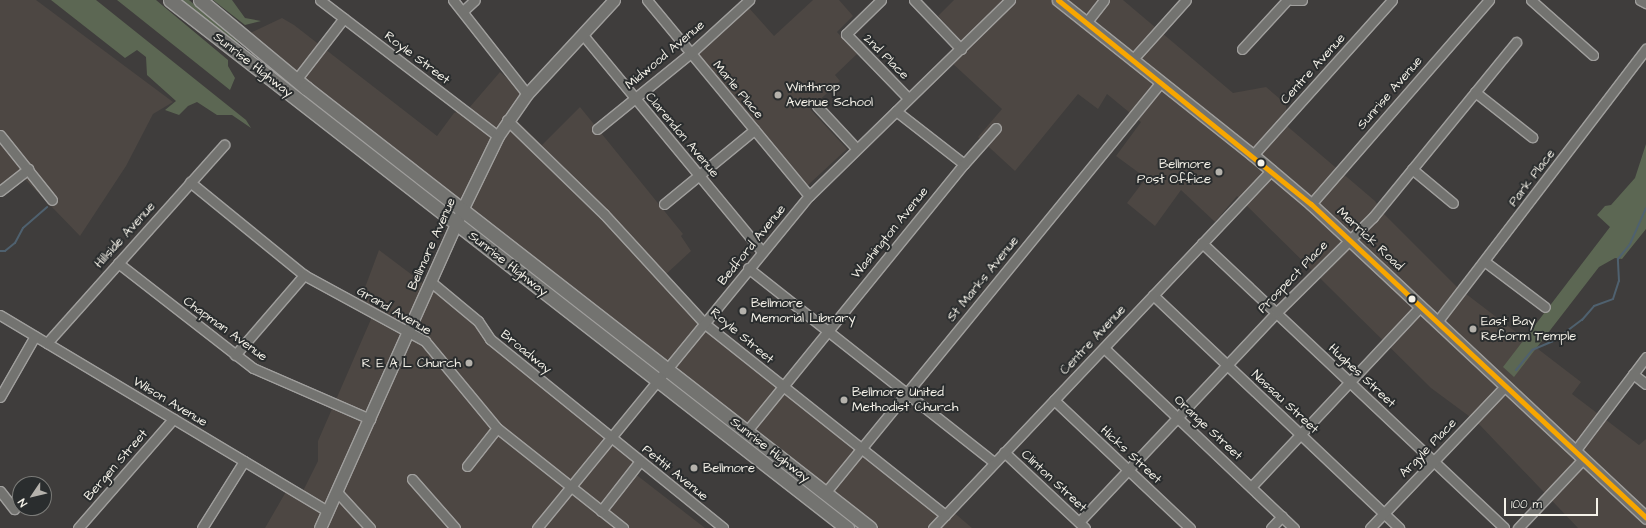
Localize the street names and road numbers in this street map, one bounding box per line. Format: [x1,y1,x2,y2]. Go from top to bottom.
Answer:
street label: Midwood Avenue [622,17,708,93]
street label: Royle Street [381,28,453,88]
street label: Sunrise Highway [210,29,296,101]
street label: Centre Avenue [1277,30,1349,108]
street label: 2nd Place [860,31,912,83]
street label: Sunrise Avenue [1354,53,1426,133]
street label: Marle Place [709,58,767,122]
street label: Clarendon Avenue [642,89,722,181]
street label: Park Place [1505,146,1559,210]
street label: Washington Avenue [848,184,932,282]
street label: Bellmore Avenue [405,195,459,293]
street label: Hillside Avenue [91,199,159,271]
street label: Bedford Avenue [715,202,789,288]
street label: Merrick Road [1333,204,1407,274]
street label: Sunrise Highway [465,228,551,300]
street label: St Marks Avenue [944,233,1022,325]
street label: Prospect Place [1255,238,1331,316]
street label: Grand Avenue [354,283,434,339]
street label: Chapman Avenue [180,293,270,365]
street label: Centre Avenue [1057,302,1129,378]
street label: Royle Street [707,305,777,367]
street label: Broadway [497,327,555,377]
street label: Hughes Street [1325,341,1399,411]
street label: Nassau Street [1248,367,1322,437]
street label: Wilson Avenue [130,374,210,430]
street label: Orange Street [1170,392,1246,464]
street label: Sunrise Highway [727,414,813,486]
street label: Argyle Place [1396,415,1460,481]
street label: Hicks Street [1097,423,1165,487]
street label: Bergen Street [81,426,151,504]
street label: Pettit Avenue [639,442,711,504]
street label: Clinton Street [1018,447,1090,515]

